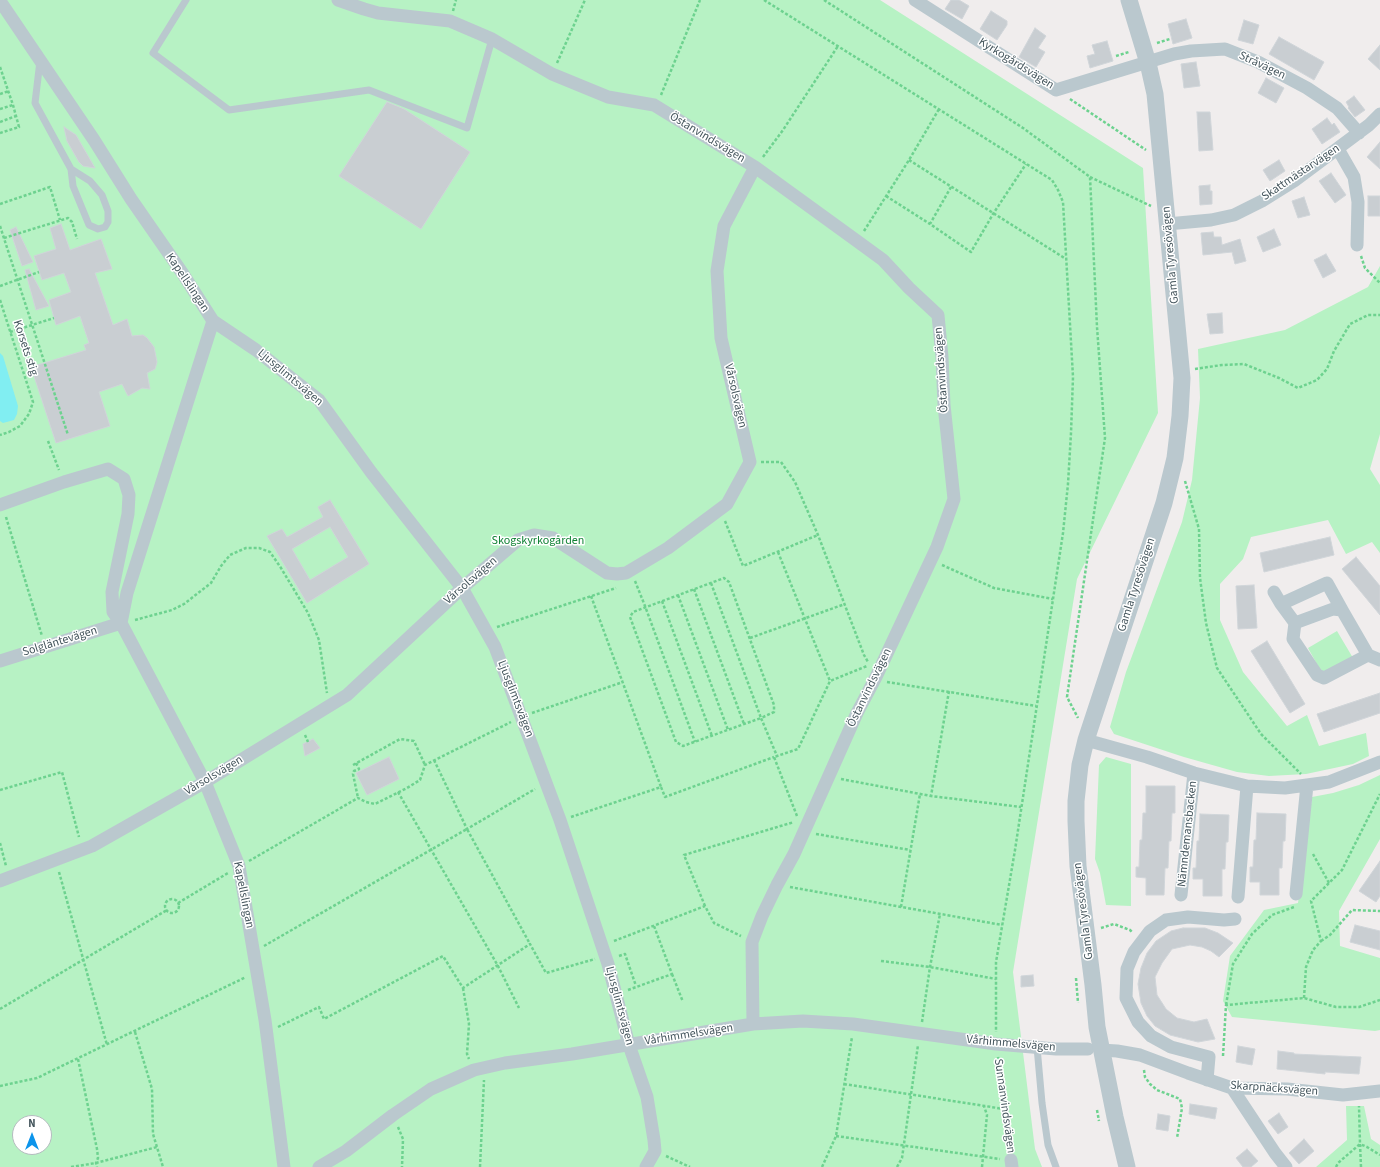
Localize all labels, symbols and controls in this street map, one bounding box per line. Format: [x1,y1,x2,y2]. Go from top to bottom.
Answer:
street label: Kyrkogårdsvägen [976,35,1056,93]
street label: Stråvägen [1236,49,1288,83]
street label: Östanvindsvägen [667,110,747,166]
street label: Skattmästarvägen [1259,142,1343,204]
street label: Gamla Tyresövägen [1160,206,1182,304]
street label: Kapellslingan [162,251,212,315]
street label: Korsets stig [9,318,41,378]
street label: Östanvindsvägen [932,327,952,413]
street label: Ljusglimtsvägen [254,346,326,410]
street label: Vårsolsvägen [721,362,749,430]
park label: Skogskyrkogården [492,534,584,548]
street label: Gamla Tyresövägen [1115,536,1159,634]
street label: Vårsolsvägen [442,554,500,608]
street label: Solgläntevägen [21,624,99,660]
street label: Östanvindsvägen [845,646,895,730]
street label: Ljusglimtsvägen [494,659,536,739]
street label: Vårsolsvägen [182,753,246,799]
street label: Nämndemansbacken [1175,780,1201,888]
street label: Kapellslingan [229,860,257,930]
street label: Gamla Tyresövägen [1071,862,1097,960]
street label: Ljusglimtsvägen [602,965,636,1047]
street label: Vårhimmelsvägen [644,1021,734,1049]
street label: Vårhimmelsvägen [966,1033,1056,1055]
street label: Sunnanvindsvägen [990,1058,1018,1154]
street label: Skarpnäcksvägen [1230,1079,1318,1099]
north arrow [12,1115,52,1155]
text: N [28,1116,36,1131]

